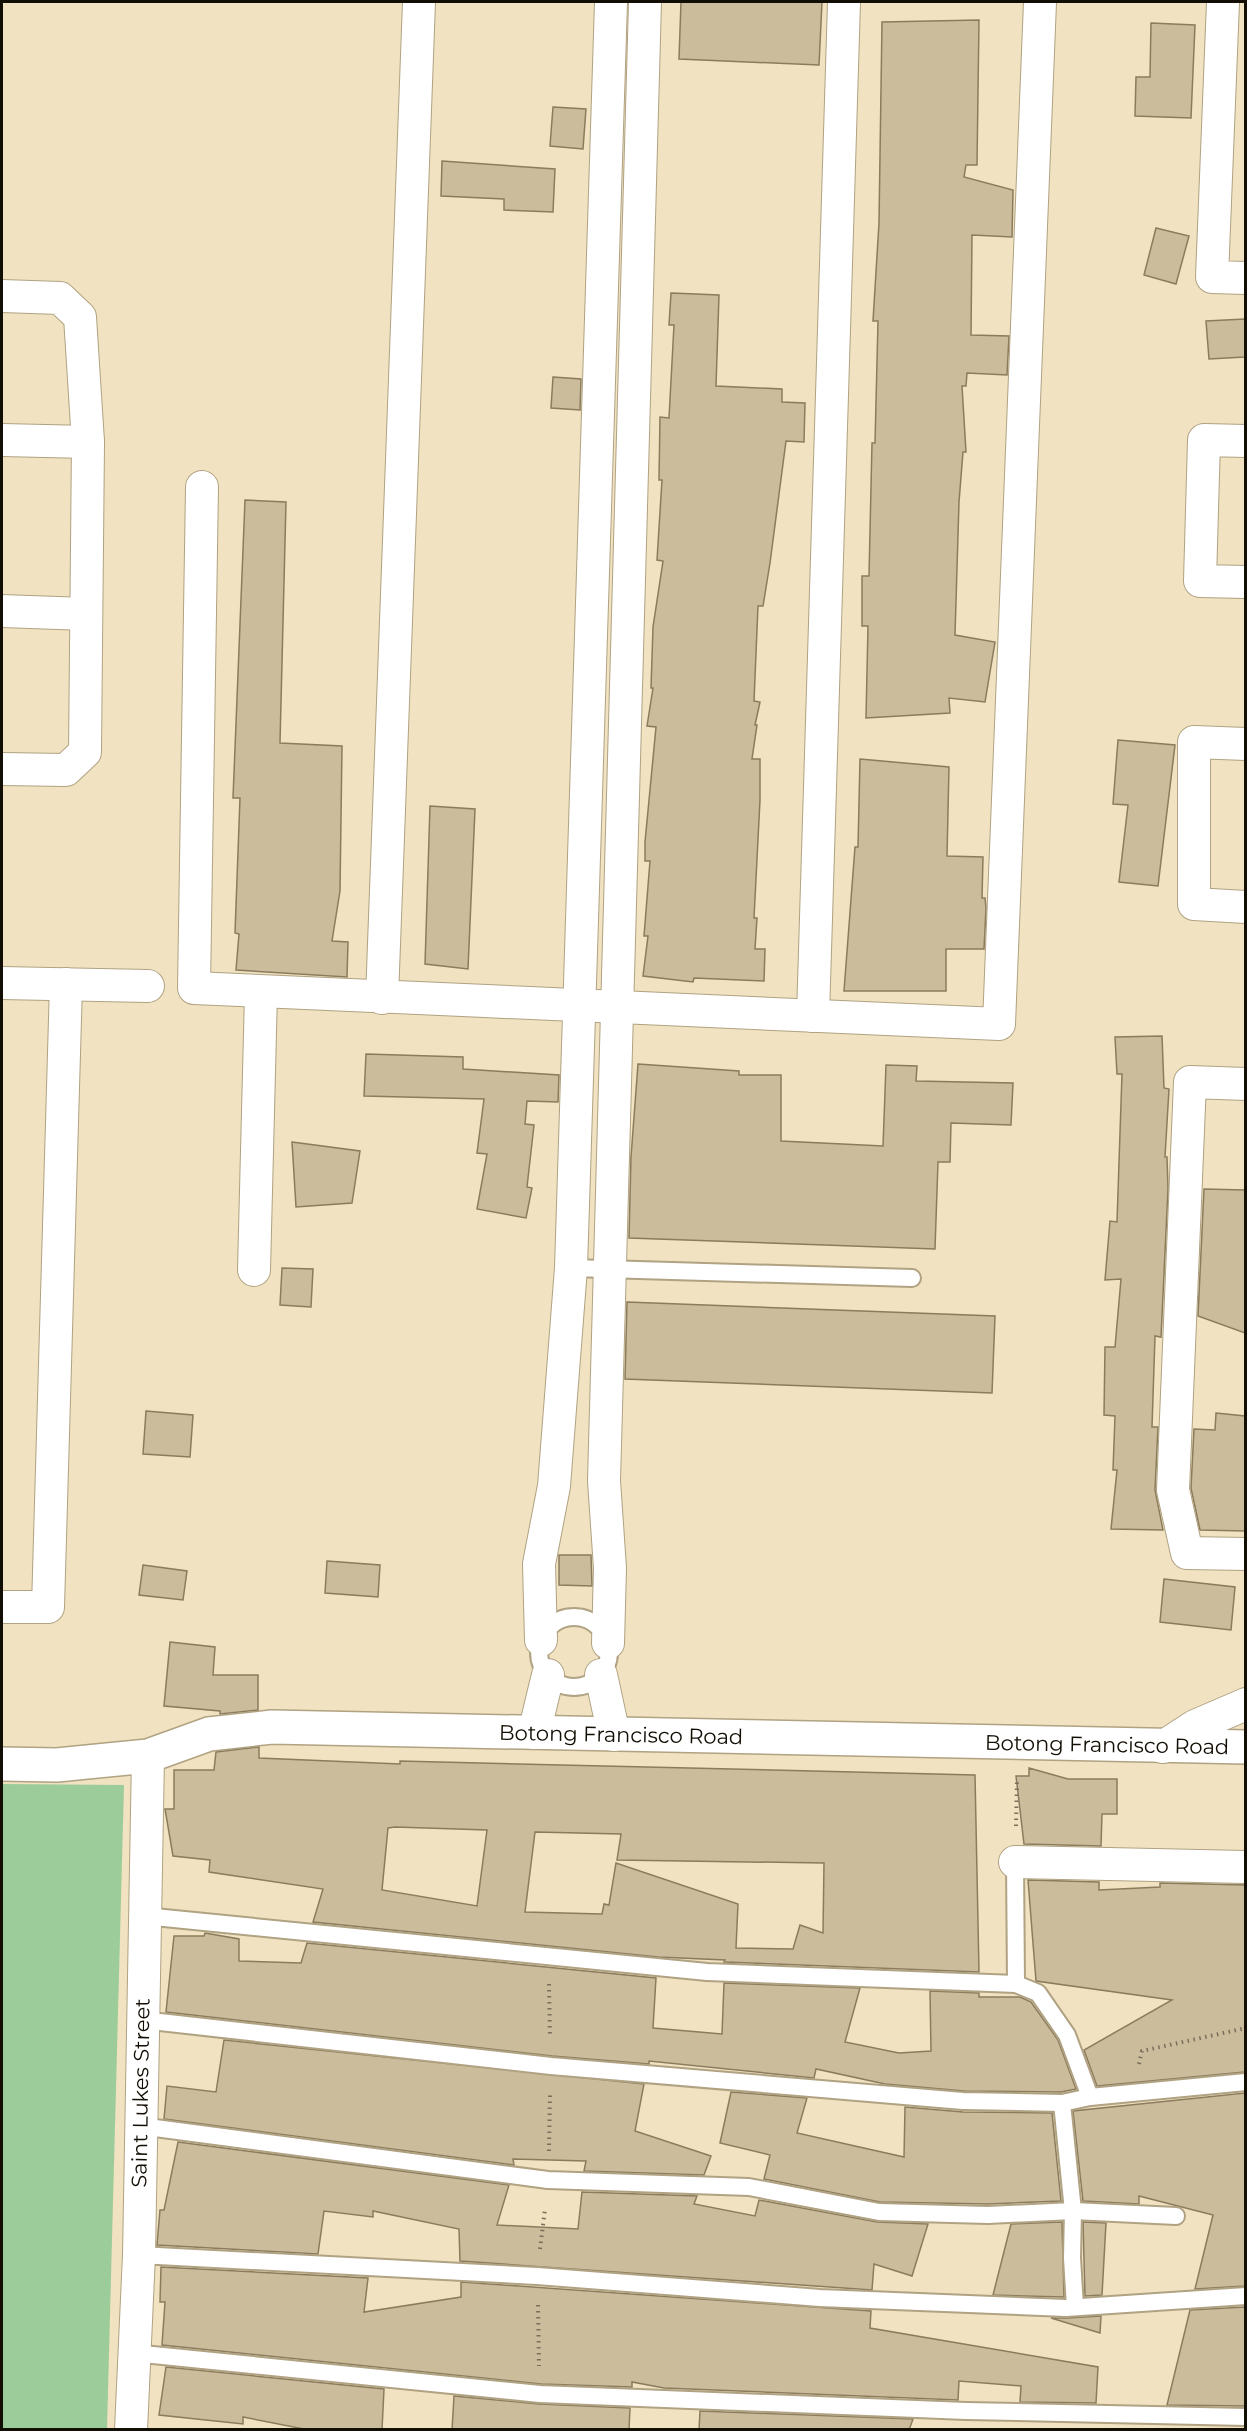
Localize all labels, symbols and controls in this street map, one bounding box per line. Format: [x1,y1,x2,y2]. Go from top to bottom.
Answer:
street label: Botong Francisco Road [499,1720,743,1749]
street label: Botong Francisco Road [985,1730,1229,1759]
street label: Saint Lukes Street [126,1998,155,2188]

